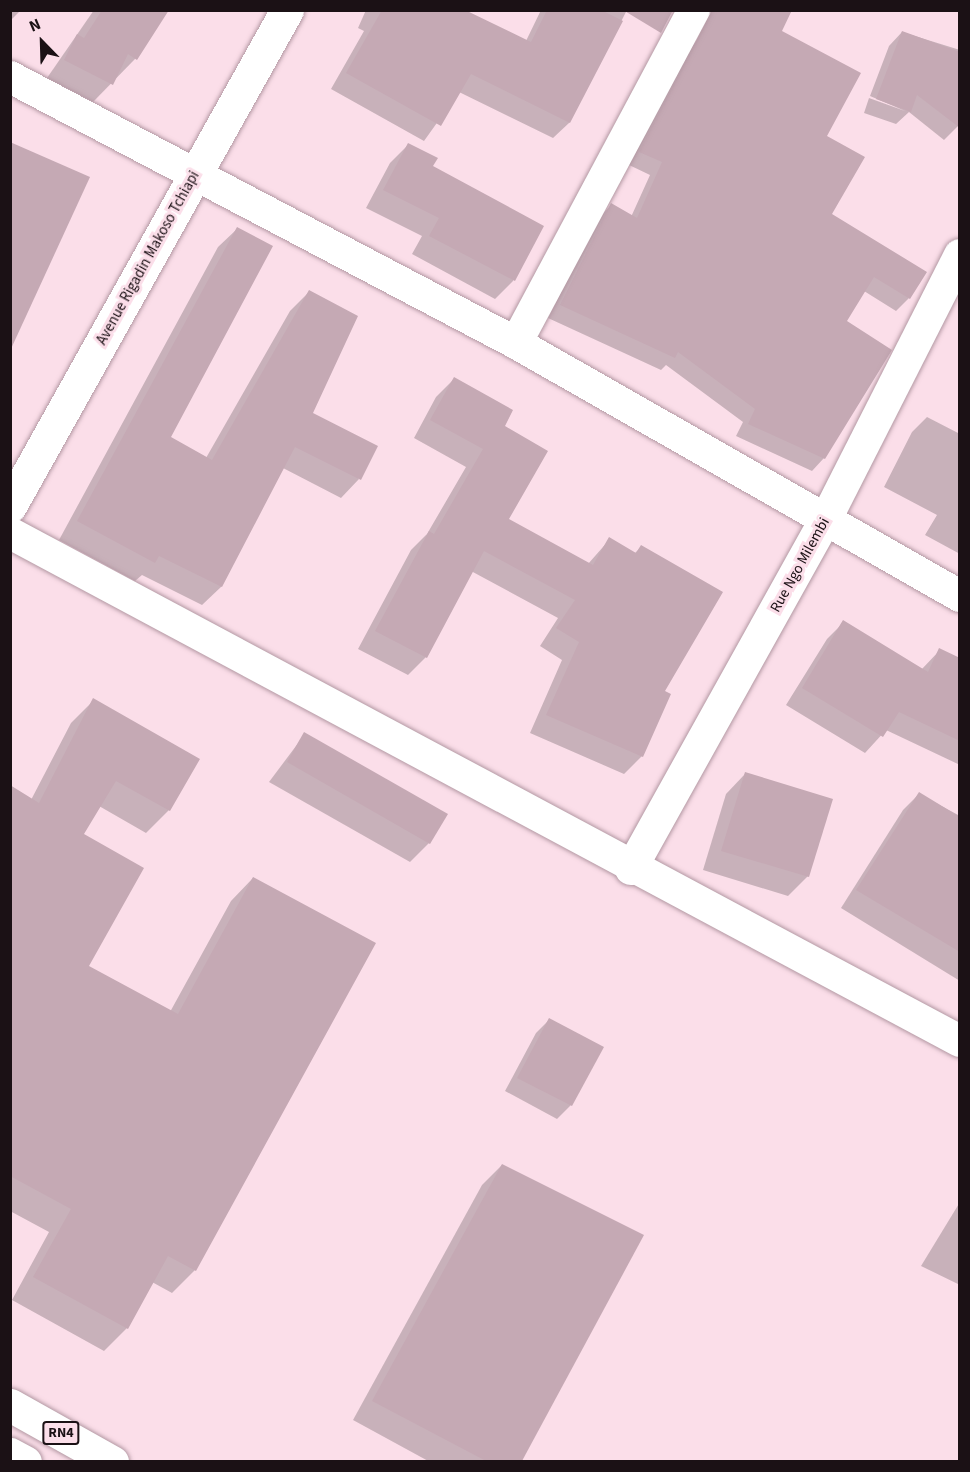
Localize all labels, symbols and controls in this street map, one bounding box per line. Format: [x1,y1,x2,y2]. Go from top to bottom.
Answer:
north arrow [12,12,72,72]
text: N [26,13,44,38]
street label: Avenue Rigadin Makoso Tchiapi [93,168,203,348]
street label: Rue Ngo Milembi [767,514,833,616]
road number: RN4 [42,1422,80,1444]

